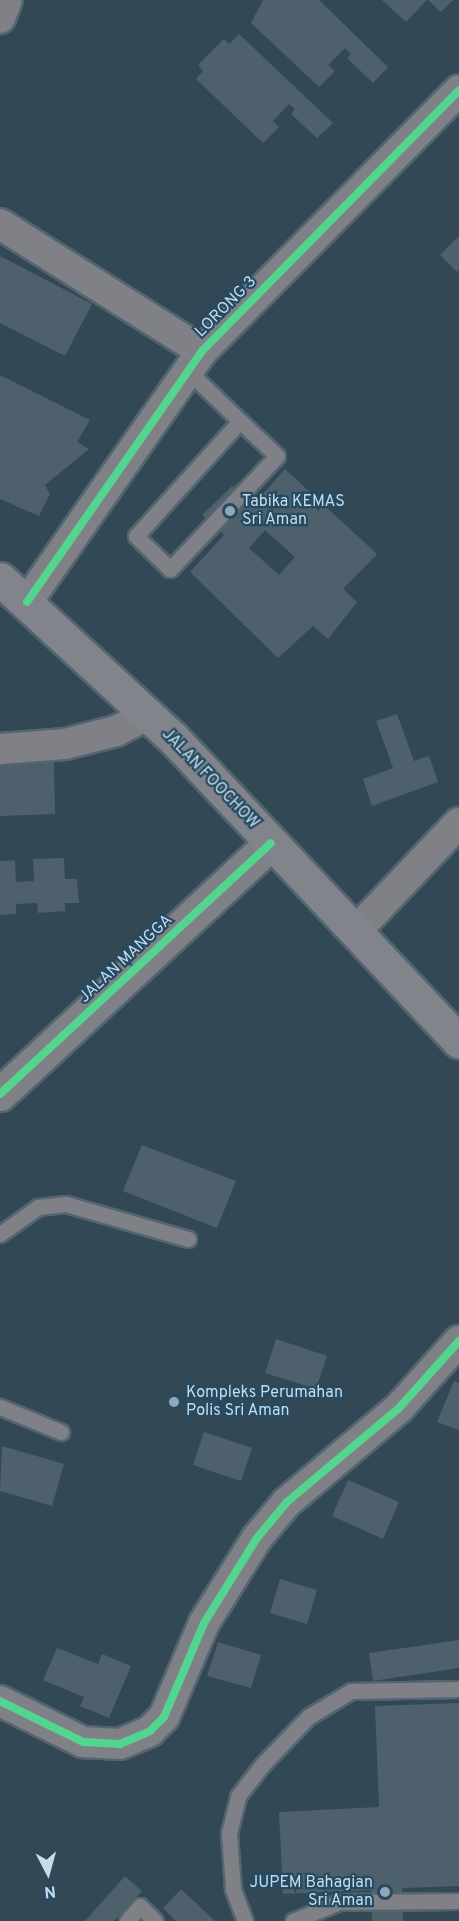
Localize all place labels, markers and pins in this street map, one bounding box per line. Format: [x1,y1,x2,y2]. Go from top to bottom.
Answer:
place label: Tabika KEMAS Sri Aman [242,492,345,530]
marker: Tabika KEMAS Sri Aman [223,504,237,518]
place label: Kompleks Perumahan Polis Sri Aman [186,1383,343,1421]
marker: Kompleks Perumahan Polis Sri Aman [167,1395,181,1409]
place label: JUPEM Bahagian Sri Aman [250,1873,373,1911]
marker: JUPEM Bahagian Sri Aman [378,1885,392,1899]

